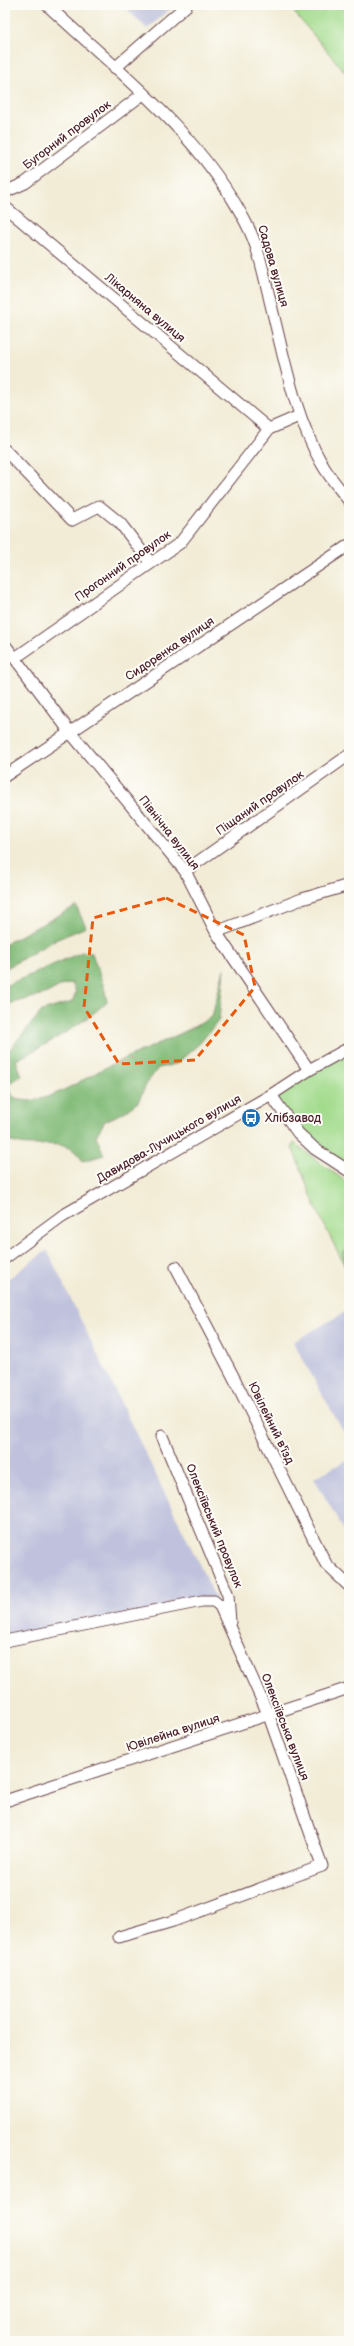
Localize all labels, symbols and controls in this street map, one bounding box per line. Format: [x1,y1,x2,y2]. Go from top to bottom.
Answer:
street label: Бугорний провулок [20,97,114,173]
street label: Садова вулиця [254,223,292,309]
street label: Лікарняна вулиця [101,269,188,346]
street label: Прогонний провулок [72,527,175,605]
street label: Сидоренка вулиця [123,613,218,684]
street label: Піщаний провулок [213,767,307,839]
street label: Північна вулиця [135,793,203,873]
street label: Давидова-Лучицького вулиця [94,1091,244,1187]
bus stop icon: Хлібзавод [240,1107,262,1129]
place label: Хлібзавод [265,1111,322,1126]
street label: Ювілейний в'їзд [245,1379,298,1467]
street label: Олексіївський провулок [182,1462,246,1591]
street label: Олексіївська вулиця [258,1671,312,1783]
street label: Ювілейна вулиця [124,1711,222,1755]

